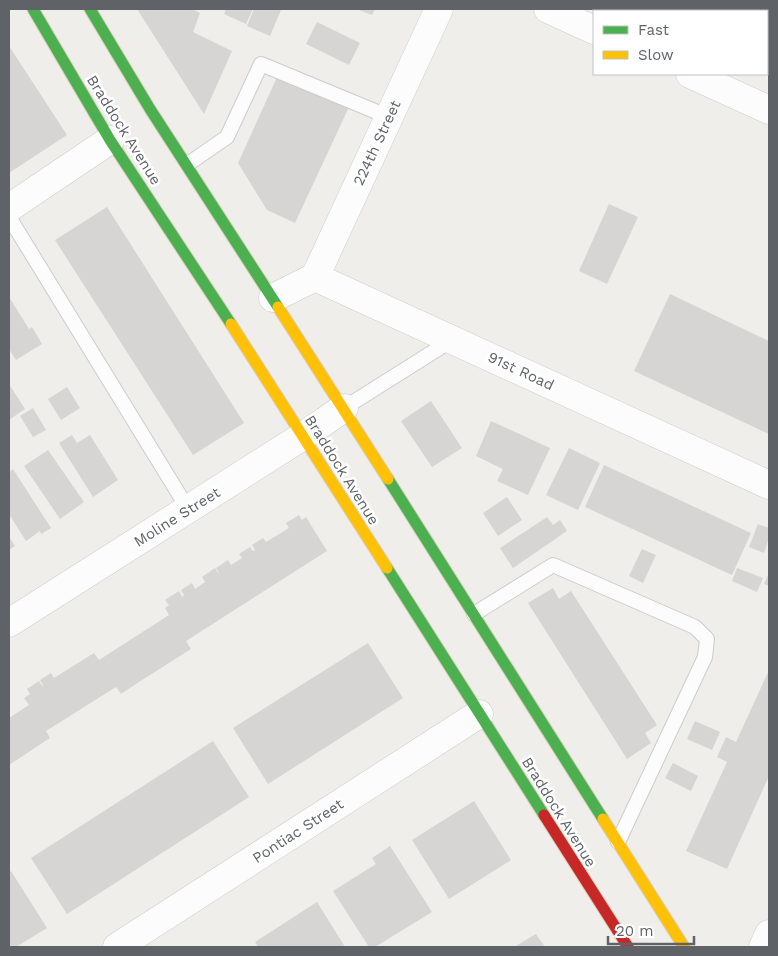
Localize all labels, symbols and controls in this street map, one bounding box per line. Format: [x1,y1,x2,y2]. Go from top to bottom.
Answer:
legend [593,10,768,75]
text: Fast [638,21,670,39]
text: Slow [638,46,674,64]
street label: Braddock Avenue [83,72,165,188]
street label: 224th Street [349,97,405,189]
street label: 91st Road [485,348,557,394]
street label: Braddock Avenue [301,412,383,528]
street label: Moline Street [130,483,224,551]
street label: Braddock Avenue [518,754,600,870]
street label: Pontiac Street [249,795,347,867]
scale bar [608,914,694,946]
text: 20 m [616,922,654,940]

